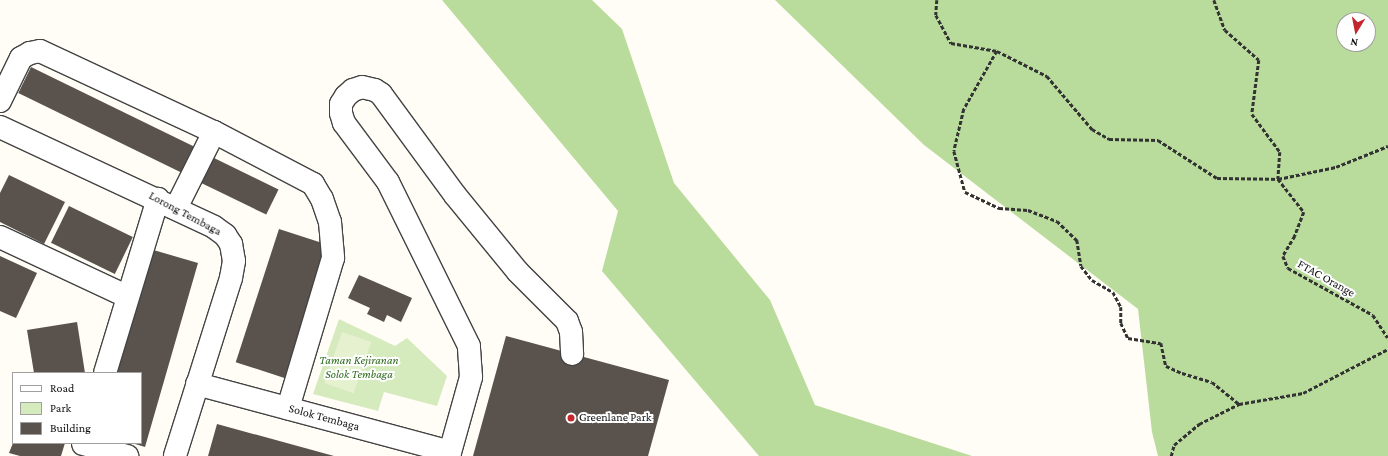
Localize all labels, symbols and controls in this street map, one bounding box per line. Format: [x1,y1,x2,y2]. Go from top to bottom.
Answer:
north arrow [1336,12,1376,52]
text: N [1349,36,1359,49]
street label: Lorong Tembaga [146,189,224,239]
street label: FTAC Orange [1295,257,1357,301]
park label: Taman Kejiranan Solok Tembaga [319,354,399,382]
legend [12,372,142,444]
text: Road [50,381,74,395]
text: Park [50,401,71,415]
street label: Solok Tembaga [287,402,361,434]
place label: Greenlane Park [579,411,652,425]
marker: Greenlane Park [566,413,576,423]
text: Building [50,421,91,435]

